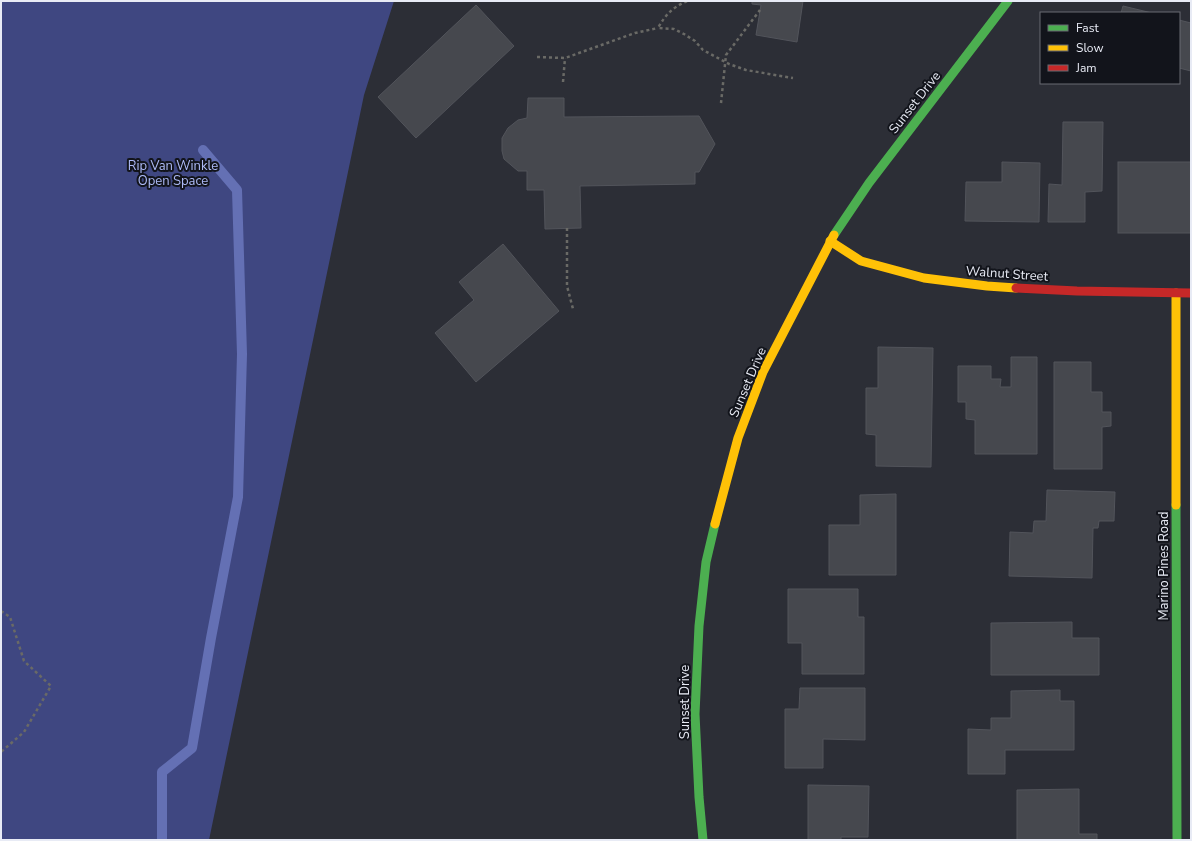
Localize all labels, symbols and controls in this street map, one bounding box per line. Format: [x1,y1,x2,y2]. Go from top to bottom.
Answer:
legend [1040,12,1180,84]
text: Fast [1076,20,1099,36]
text: Slow [1076,40,1104,56]
text: Jam [1075,60,1097,76]
street label: Sunset Drive [885,68,945,138]
park label: Rip Van Winkle Open Space [128,157,218,190]
street label: Walnut Street [965,262,1049,286]
street label: Sunset Drive [725,344,771,420]
street label: Marino Pines Road [1155,511,1173,621]
street label: Sunset Drive [676,665,694,739]

